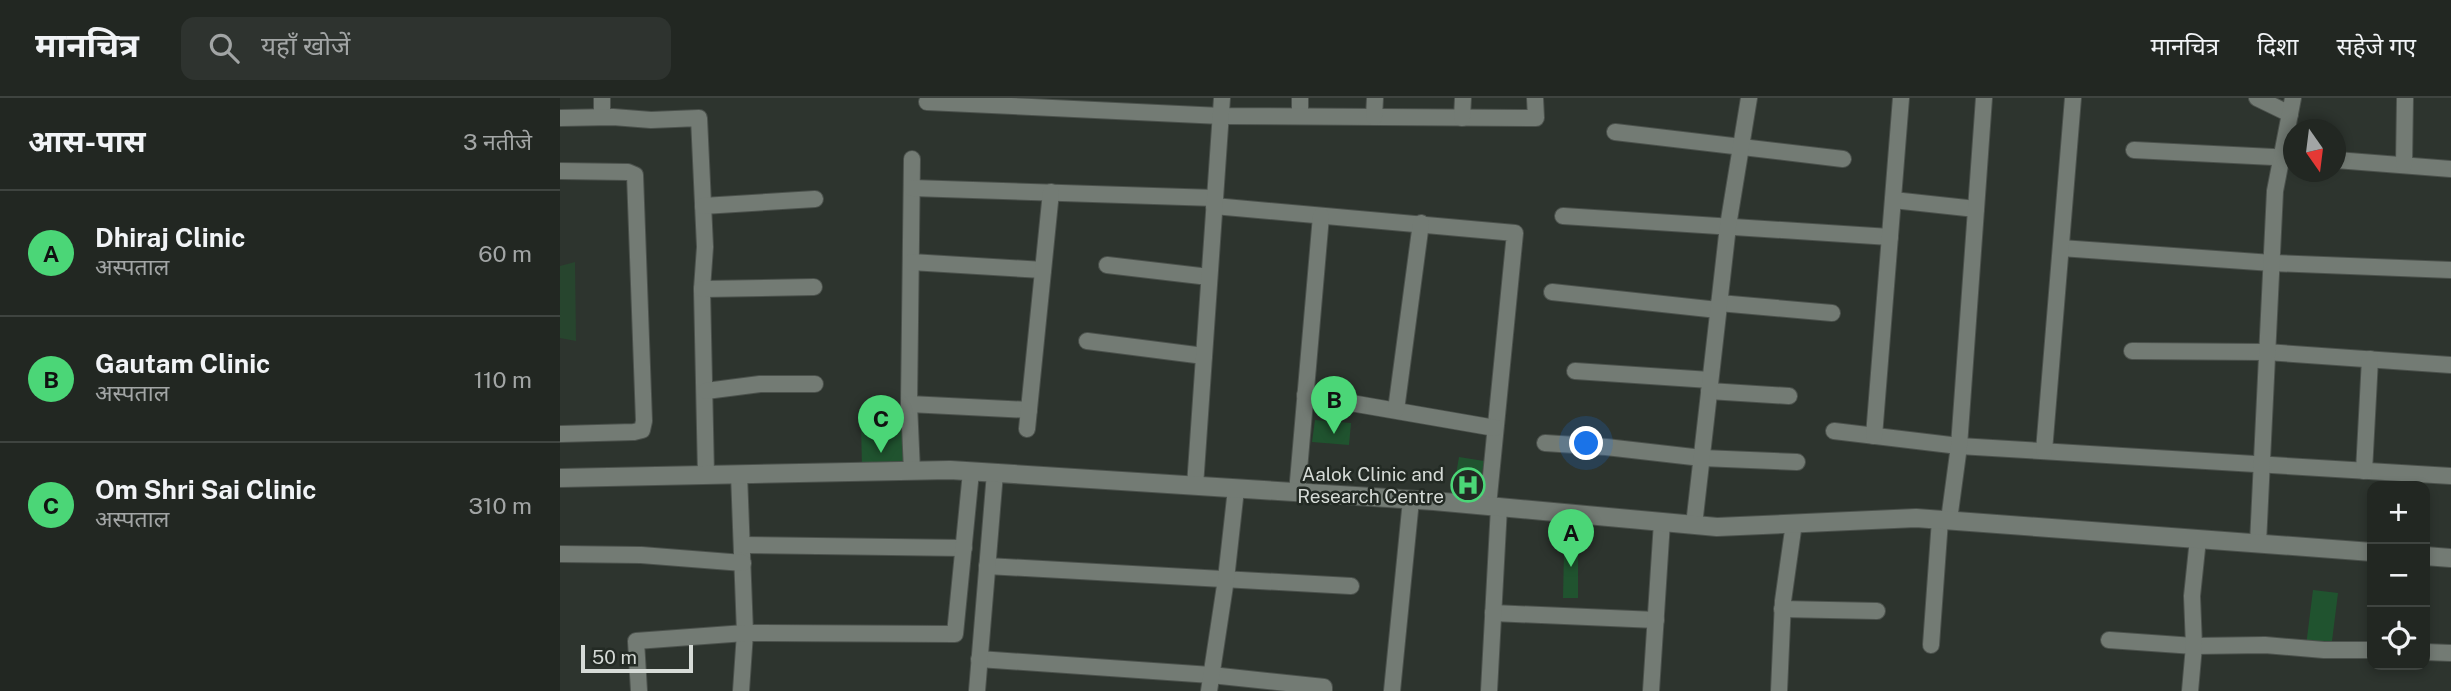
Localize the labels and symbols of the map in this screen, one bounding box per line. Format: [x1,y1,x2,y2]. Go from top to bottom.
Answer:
north arrow [2283,119,2346,182]
pin: B [1311,376,1357,434]
pin: C [858,395,904,453]
your location [1569,426,1603,460]
place label: Aalok Clinic and Research Centre [1297,463,1444,507]
hospital icon: Aalok Clinic and Research Centre [1449,466,1487,504]
pin: A [1548,509,1594,567]
scale bar [581,642,693,674]

